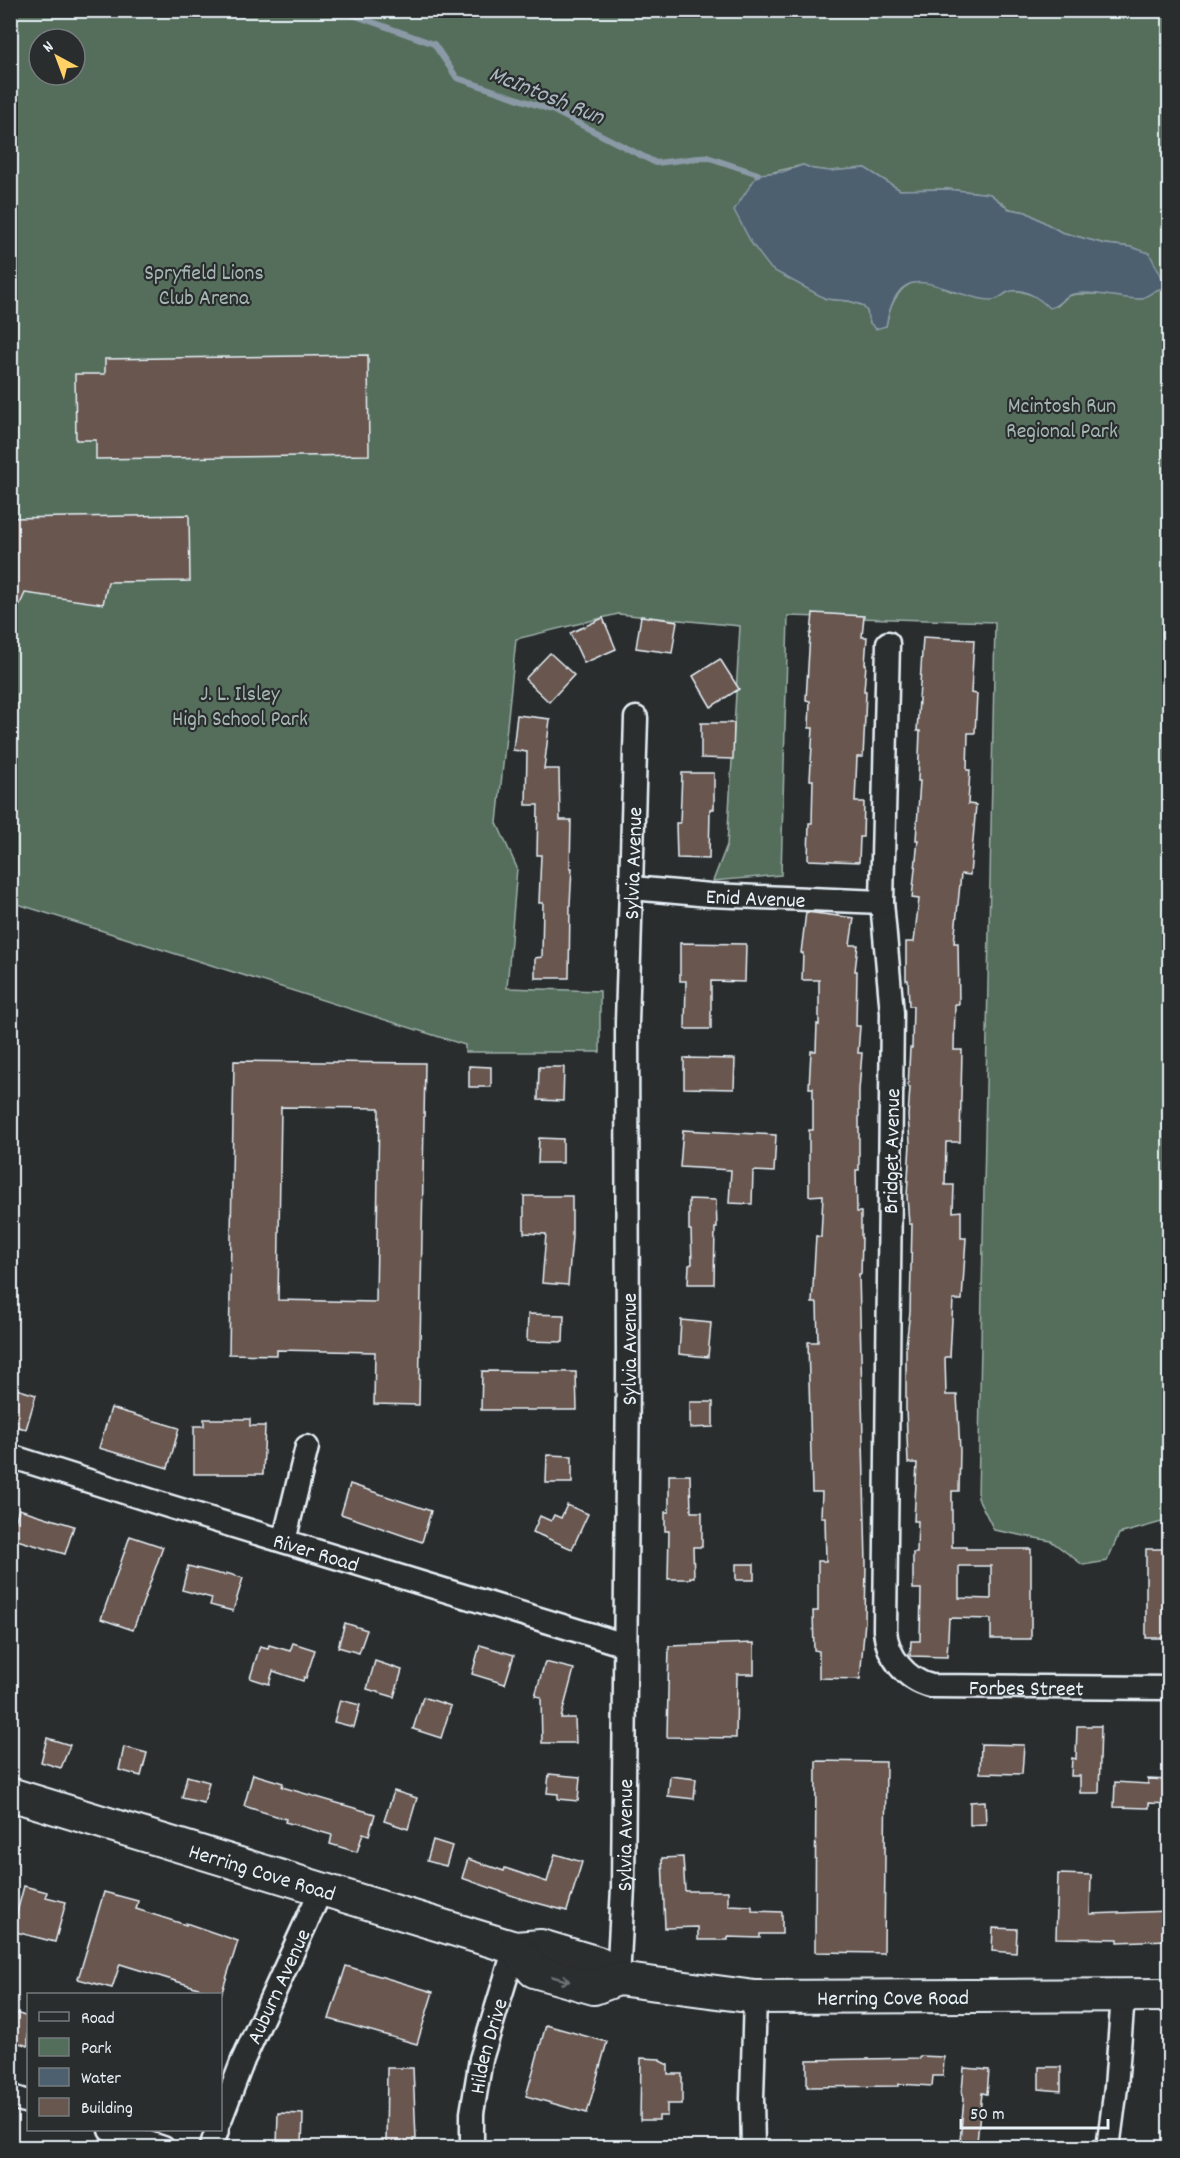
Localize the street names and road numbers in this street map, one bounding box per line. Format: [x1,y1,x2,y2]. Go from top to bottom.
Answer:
street label: Sylvia Avenue [618,807,652,920]
street label: Enid Avenue [705,883,806,918]
street label: Bridget Avenue [877,1088,910,1214]
street label: Sylvia Avenue [616,1293,647,1406]
street label: River Road [269,1527,362,1582]
street label: Forbes Street [969,1674,1084,1706]
street label: Sylvia Avenue [611,1779,643,1892]
street label: Herring Cove Road [184,1837,339,1911]
street label: Auburn Avenue [240,1924,320,2050]
street label: Herring Cove Road [817,1984,969,2016]
street label: Hilden Drive [463,1995,518,2097]

